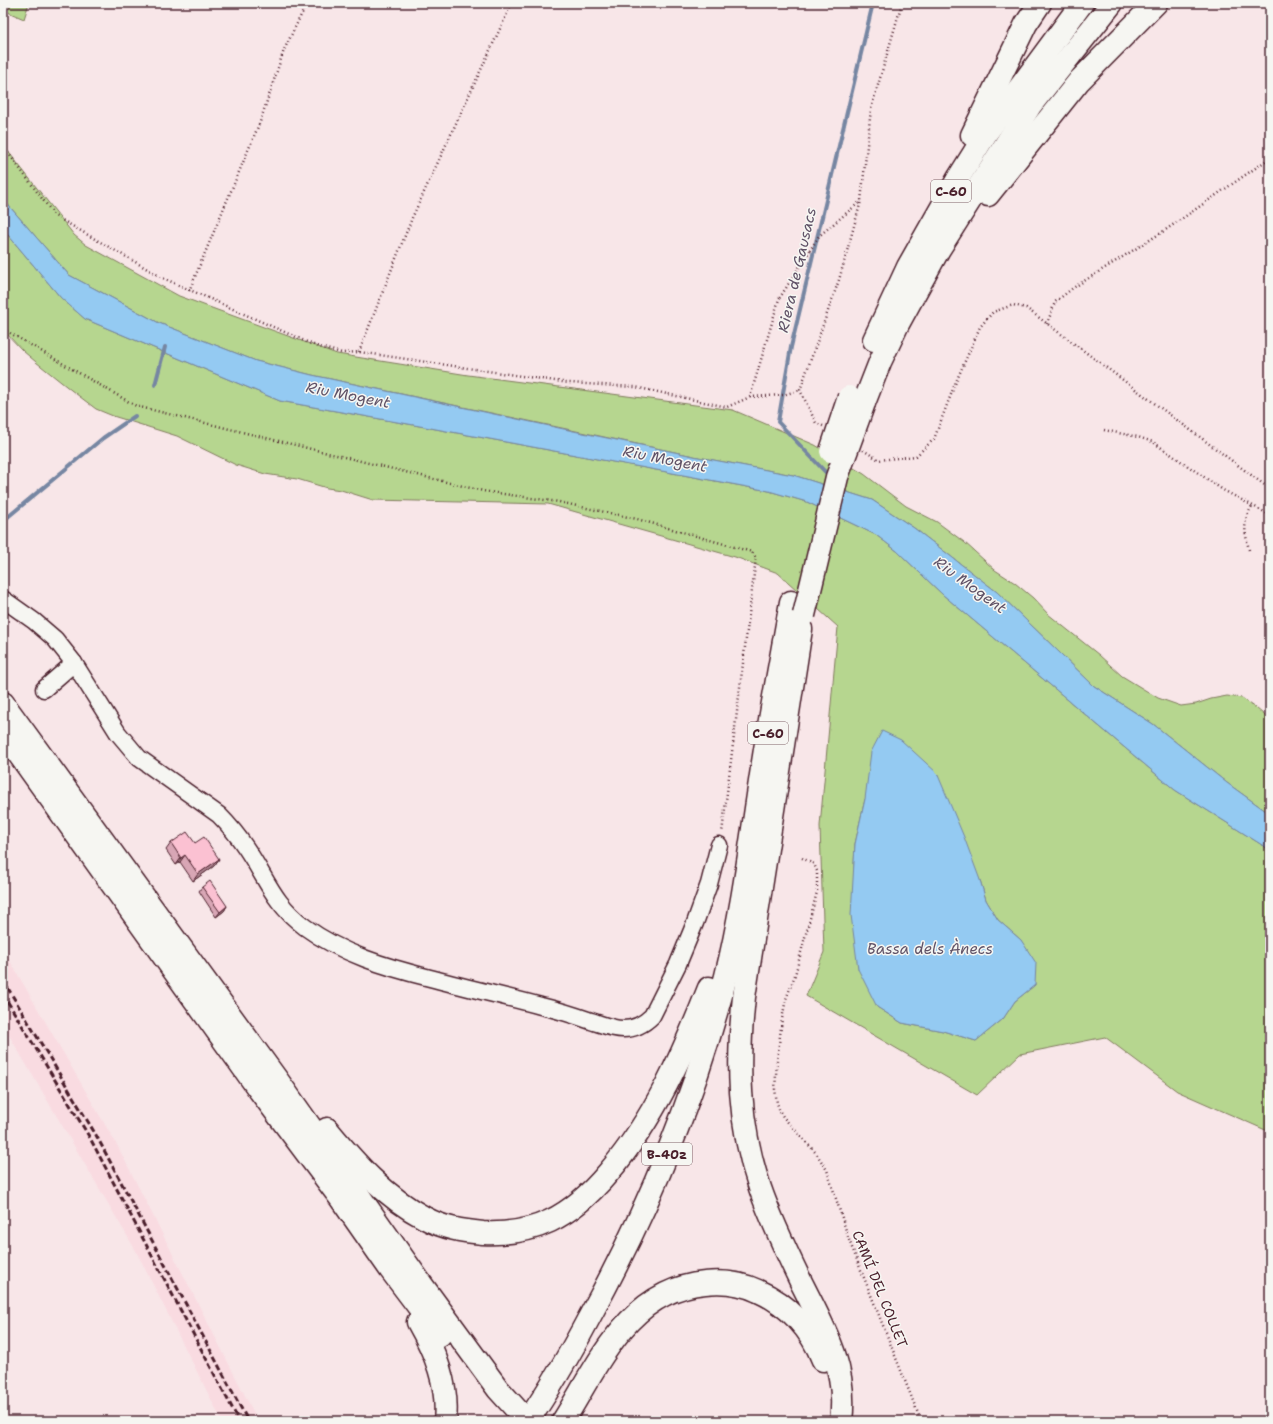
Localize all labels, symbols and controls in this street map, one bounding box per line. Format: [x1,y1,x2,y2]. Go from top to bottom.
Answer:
road number: C-60 [931,180,971,202]
water label: Riera de Gausacs [773,206,821,334]
water label: Riu Mogent [304,377,392,413]
water label: Riu Mogent [621,441,709,477]
water label: Riu Mogent [930,552,1011,618]
road number: C-60 [748,722,788,744]
water label: Bassa dels Ànecs [867,938,993,959]
road number: B-40z [642,1143,692,1165]
street label: CAMÍ DEL COLLET [848,1228,912,1350]

